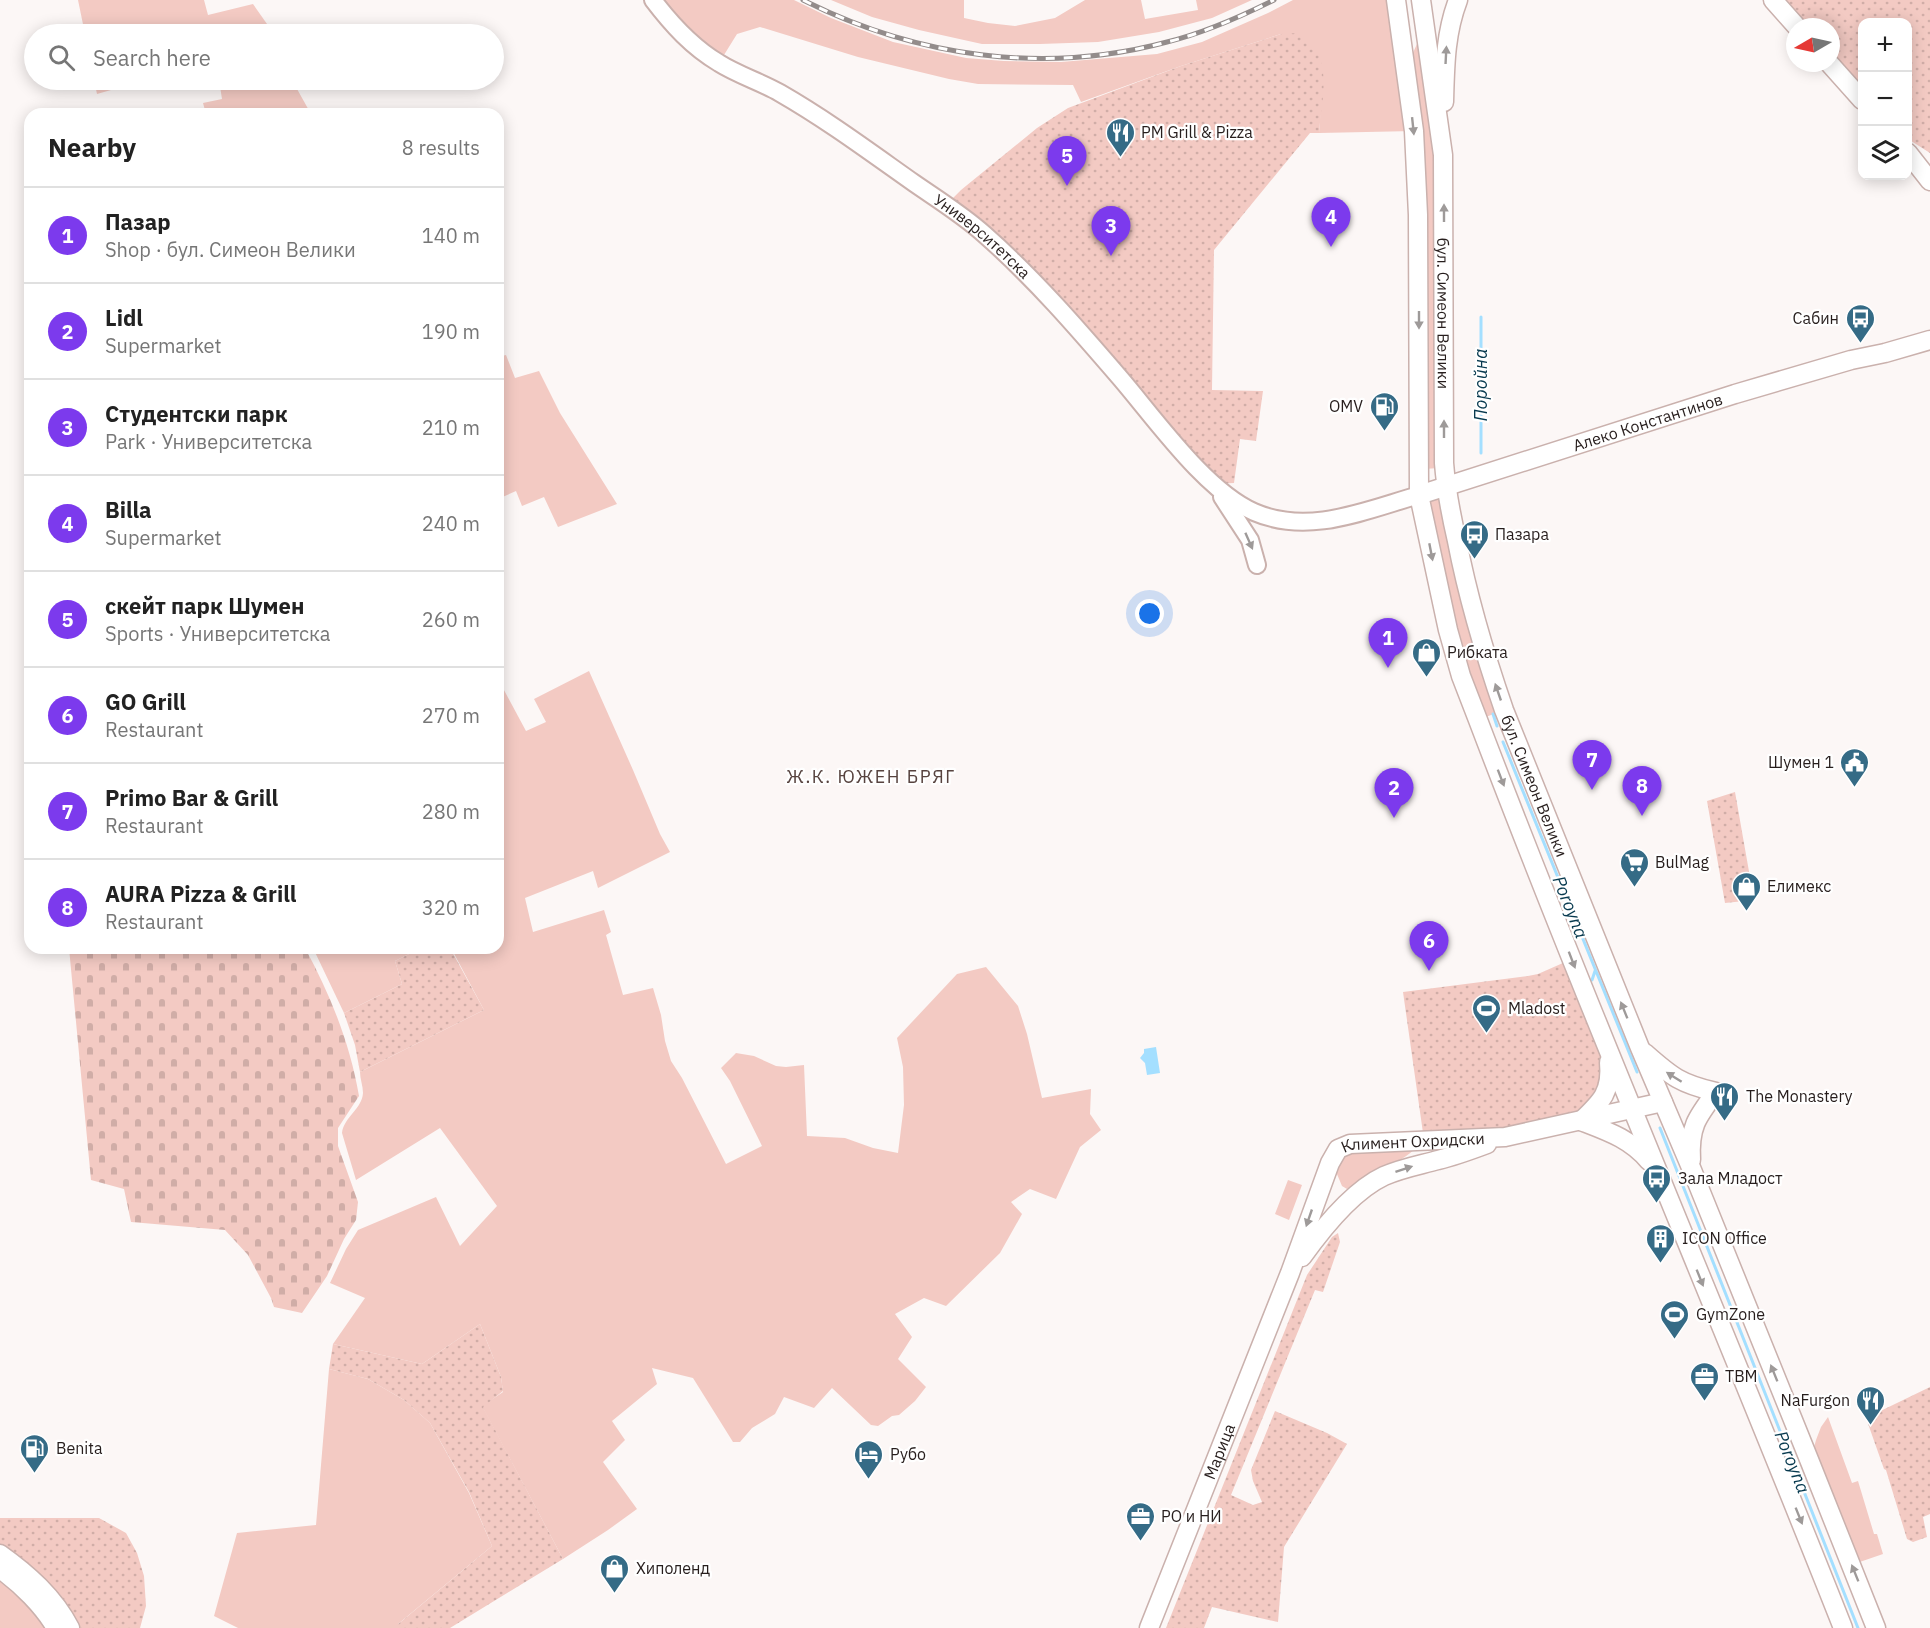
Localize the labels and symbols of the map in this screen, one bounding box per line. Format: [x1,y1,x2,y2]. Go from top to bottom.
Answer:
north arrow [1786,18,1840,72]
one-way arrow [1441,45,1450,64]
restaurant icon: PM Grill & Pizza [1104,116,1136,158]
one-way arrow [1408,116,1418,135]
place label: PM Grill & Pizza [1141,122,1253,142]
pin: 5 [1048,136,1086,186]
street label: Университетска [930,189,1035,283]
pin: 4 [1312,198,1350,247]
one-way arrow [1439,204,1449,223]
pin: 3 [1092,206,1130,256]
street label: бул. Симеон Велики [1433,238,1454,389]
bus stop icon: Сабин [1844,302,1876,344]
place label: Сабин [1793,308,1839,328]
one-way arrow [1414,311,1424,330]
water label: Поройна [1469,349,1492,421]
street label: Алеко Константинов [1570,389,1725,455]
fuel station icon: OMV [1368,390,1400,432]
place label: OMV [1329,396,1363,416]
one-way arrow [1439,420,1449,439]
bus stop icon: Пазара [1458,518,1490,560]
place label: Пазара [1495,524,1549,544]
one-way arrow [1244,532,1253,549]
one-way arrow [1427,543,1436,562]
your location [1135,599,1164,628]
pin: 1 [1368,618,1408,668]
shop icon: Рибката [1410,636,1442,678]
place label: Рибката [1447,642,1508,662]
one-way arrow [1492,683,1502,701]
street label: бул. Симеон Велики [1497,712,1572,860]
pin: 7 [1572,740,1612,790]
public building icon: Шумен 1 [1839,746,1871,788]
place label: Шумен 1 [1768,752,1834,772]
district label: Ж.К. ЮЖЕН БРЯГ [786,765,956,788]
pin: 8 [1622,766,1662,816]
pin: 2 [1374,768,1414,818]
one-way arrow [1497,769,1506,787]
supermarket icon: BulMag [1618,846,1650,888]
place label: BulMag [1655,852,1709,872]
shop icon: Елимекс [1730,870,1762,912]
water label: Poroyna [1548,872,1593,941]
place label: Елимекс [1767,876,1831,896]
pin: 6 [1410,922,1448,971]
one-way arrow [1567,951,1577,969]
sports icon: Mladost [1471,992,1503,1034]
place label: Mladost [1508,998,1565,1018]
one-way arrow [1619,1000,1629,1018]
one-way arrow [1666,1071,1683,1082]
restaurant icon: The Monastery [1709,1080,1741,1122]
place label: The Monastery [1746,1086,1852,1106]
street label: Климент Охридски [1338,1128,1485,1157]
bus stop icon: Зала Младост [1641,1162,1673,1204]
one-way arrow [1395,1164,1413,1173]
place label: Зала Младост [1678,1168,1783,1188]
one-way arrow [1304,1209,1314,1227]
building icon: ICON Office [1645,1222,1677,1264]
place label: ICON Office [1682,1228,1767,1248]
one-way arrow [1695,1269,1705,1287]
sports icon: GymZone [1659,1298,1691,1340]
place label: GymZone [1696,1304,1765,1324]
office icon: ТВМ [1688,1360,1720,1402]
one-way arrow [1769,1364,1778,1382]
place label: ТВМ [1725,1366,1758,1386]
restaurant icon: NaFurgon [1855,1384,1887,1426]
place label: NaFurgon [1781,1390,1850,1410]
street label: Марица [1199,1420,1239,1482]
water label: Poroyna [1770,1427,1815,1496]
fuel station icon: Benita [19,1432,51,1474]
place label: Benita [56,1438,103,1458]
hotel icon: Рубо [853,1438,885,1480]
place label: Рубо [890,1444,926,1464]
office icon: РО и НИ [1124,1500,1156,1542]
place label: РО и НИ [1161,1506,1222,1526]
one-way arrow [1795,1507,1804,1525]
shop icon: Хиполенд [599,1552,631,1594]
place label: Хиполенд [636,1558,711,1578]
one-way arrow [1849,1564,1859,1582]

